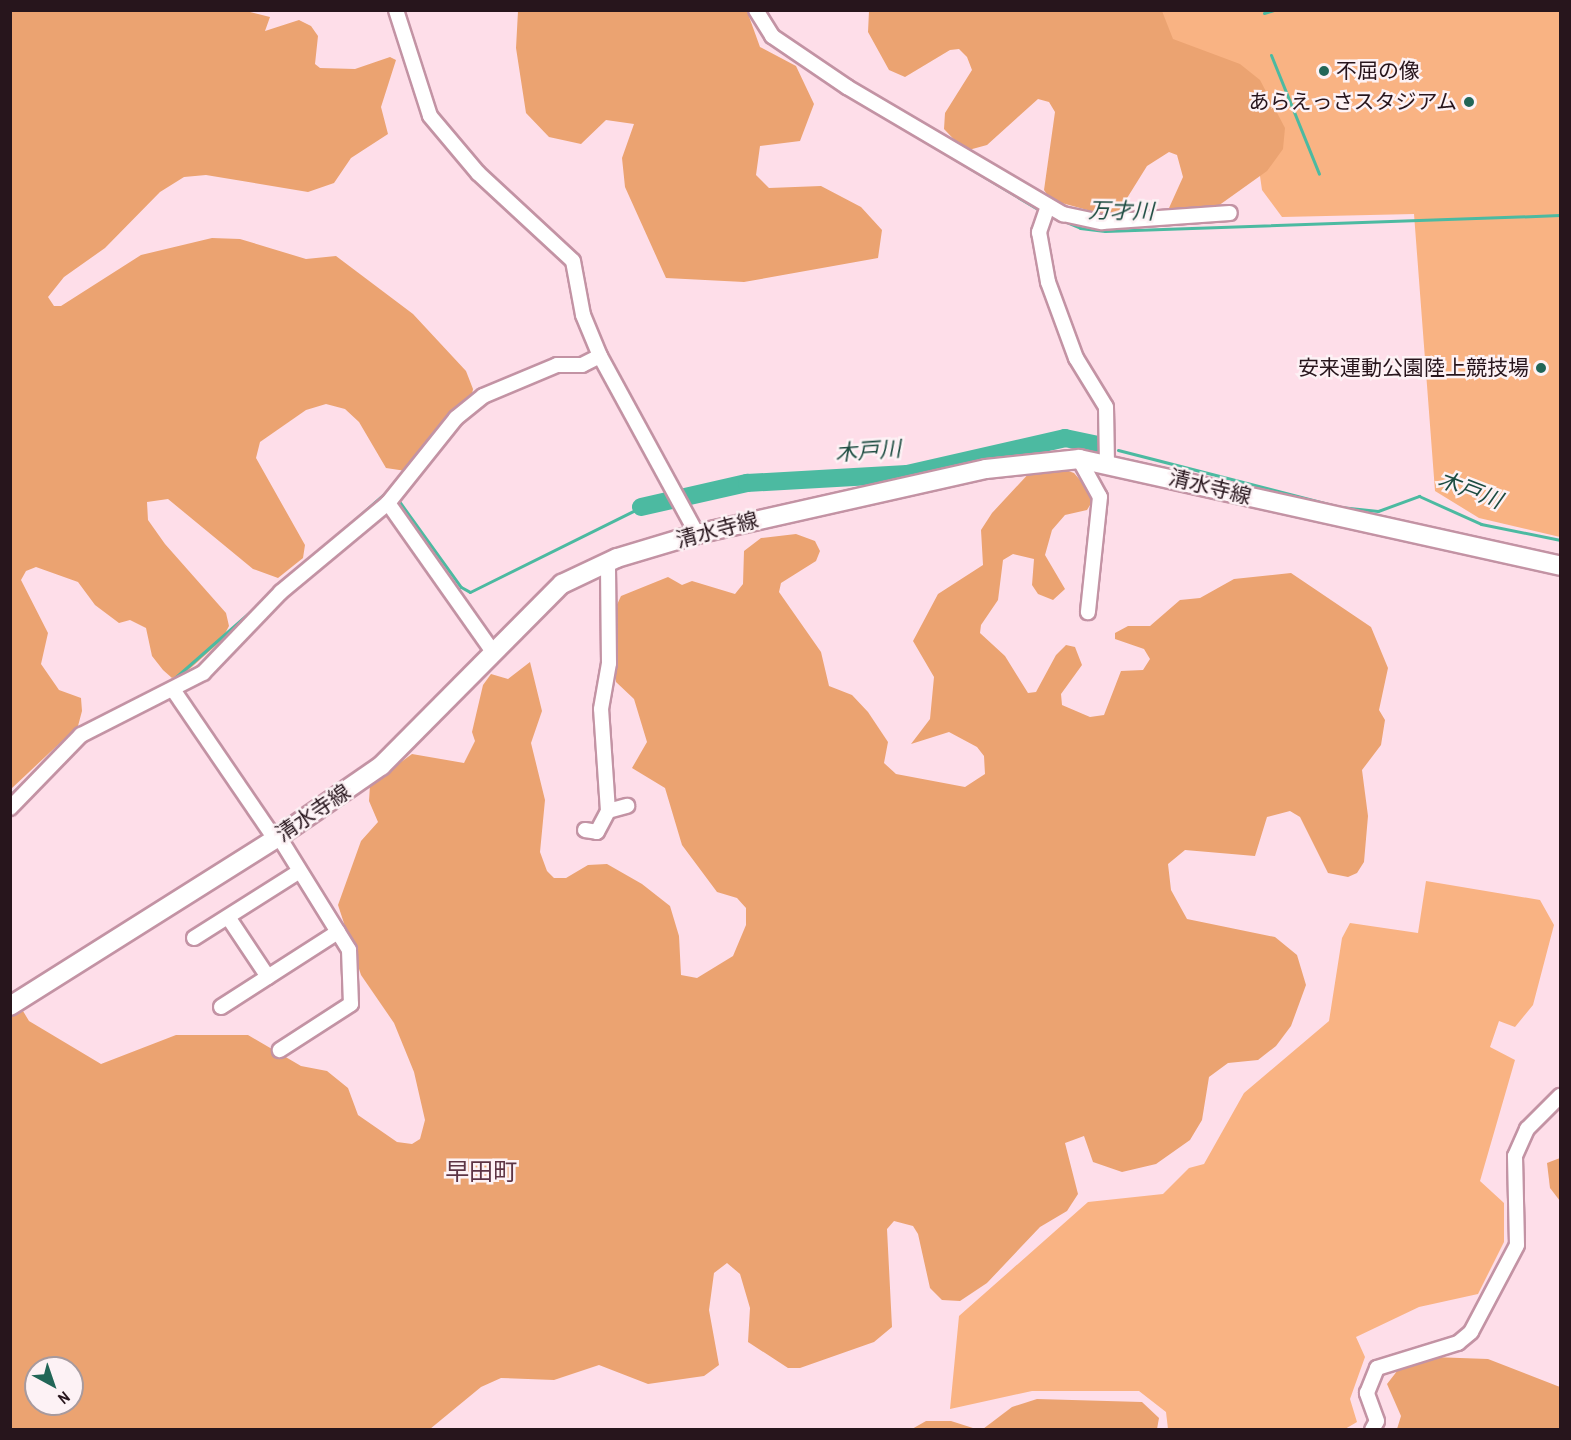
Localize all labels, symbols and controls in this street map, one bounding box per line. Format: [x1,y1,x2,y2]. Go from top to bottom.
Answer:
place label: 不屈の像 [1336,58,1420,84]
marker: 不屈の像 [1317,64,1331,78]
place label: あらえっさスタジアム [1247,89,1457,115]
marker: あらえっさスタジアム [1462,95,1476,109]
water label: 万才川 [1088,197,1154,225]
place label: 安来運動公園陸上競技場 [1298,355,1529,381]
marker: 安来運動公園陸上競技場 [1534,361,1548,375]
water label: 木戸川 [834,436,902,466]
street label: 清水寺線 [1166,465,1254,509]
water label: 木戸川 [1434,466,1506,514]
street label: 清水寺線 [673,507,761,553]
street label: 清水寺線 [271,779,355,847]
district label: 早田町 [445,1158,517,1186]
north arrow [24,1356,84,1416]
text: N [54,1387,75,1410]

